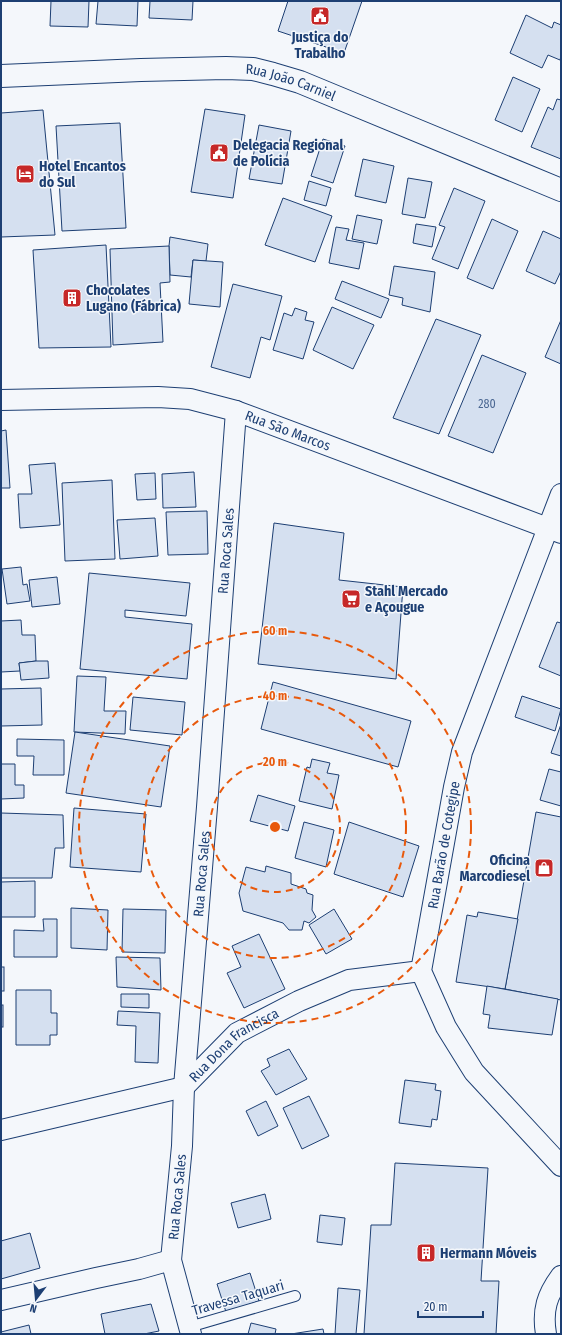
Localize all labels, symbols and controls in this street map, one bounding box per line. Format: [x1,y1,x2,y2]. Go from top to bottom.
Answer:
public building icon: Justiça do Trabalho [309,5,331,27]
place label: Justiça do Trabalho [291,29,349,62]
street label: Rua João Carniel [245,60,339,105]
place label: Delegacia Regional de Polícia [233,137,343,170]
public building icon: Delegacia Regional de Polícia [208,142,230,164]
place label: Hotel Encantos do Sul [39,158,126,191]
hotel icon: Hotel Encantos do Sul [14,163,36,185]
place label: Chocolates Lugano (Fábrica) [86,282,181,315]
building icon: Chocolates Lugano (Fábrica) [61,287,83,309]
house number: 280 [478,397,496,411]
street label: Rua São Marcos [243,407,333,454]
street label: Rua Roca Sales [214,507,237,594]
place label: Stahl Mercado e Açougue [365,583,449,617]
supermarket icon: Stahl Mercado e Açougue [340,588,362,610]
text: 60 m [263,624,287,638]
text: 40 m [263,689,287,703]
text: 20 m [262,755,287,769]
street label: Rua Barão de Cotegipe [424,780,464,910]
centre of rings [268,820,282,834]
street label: Rua Roca Sales [190,830,214,918]
place label: Oficina Marcodiesel [460,852,530,885]
shop icon: Oficina Marcodiesel [533,857,555,879]
street label: Rua Dona Francisca [185,1004,282,1085]
street label: Rua Roca Sales [164,1153,190,1241]
building icon: Hermann Móveis [415,1242,437,1264]
place label: Hermann Móveis [440,1245,537,1262]
street label: Travessa Taquari [190,1277,286,1319]
north arrow [16,1279,56,1319]
scale bar [418,1293,483,1319]
text: 20 m [424,1300,448,1314]
text: N [28,1301,38,1315]

